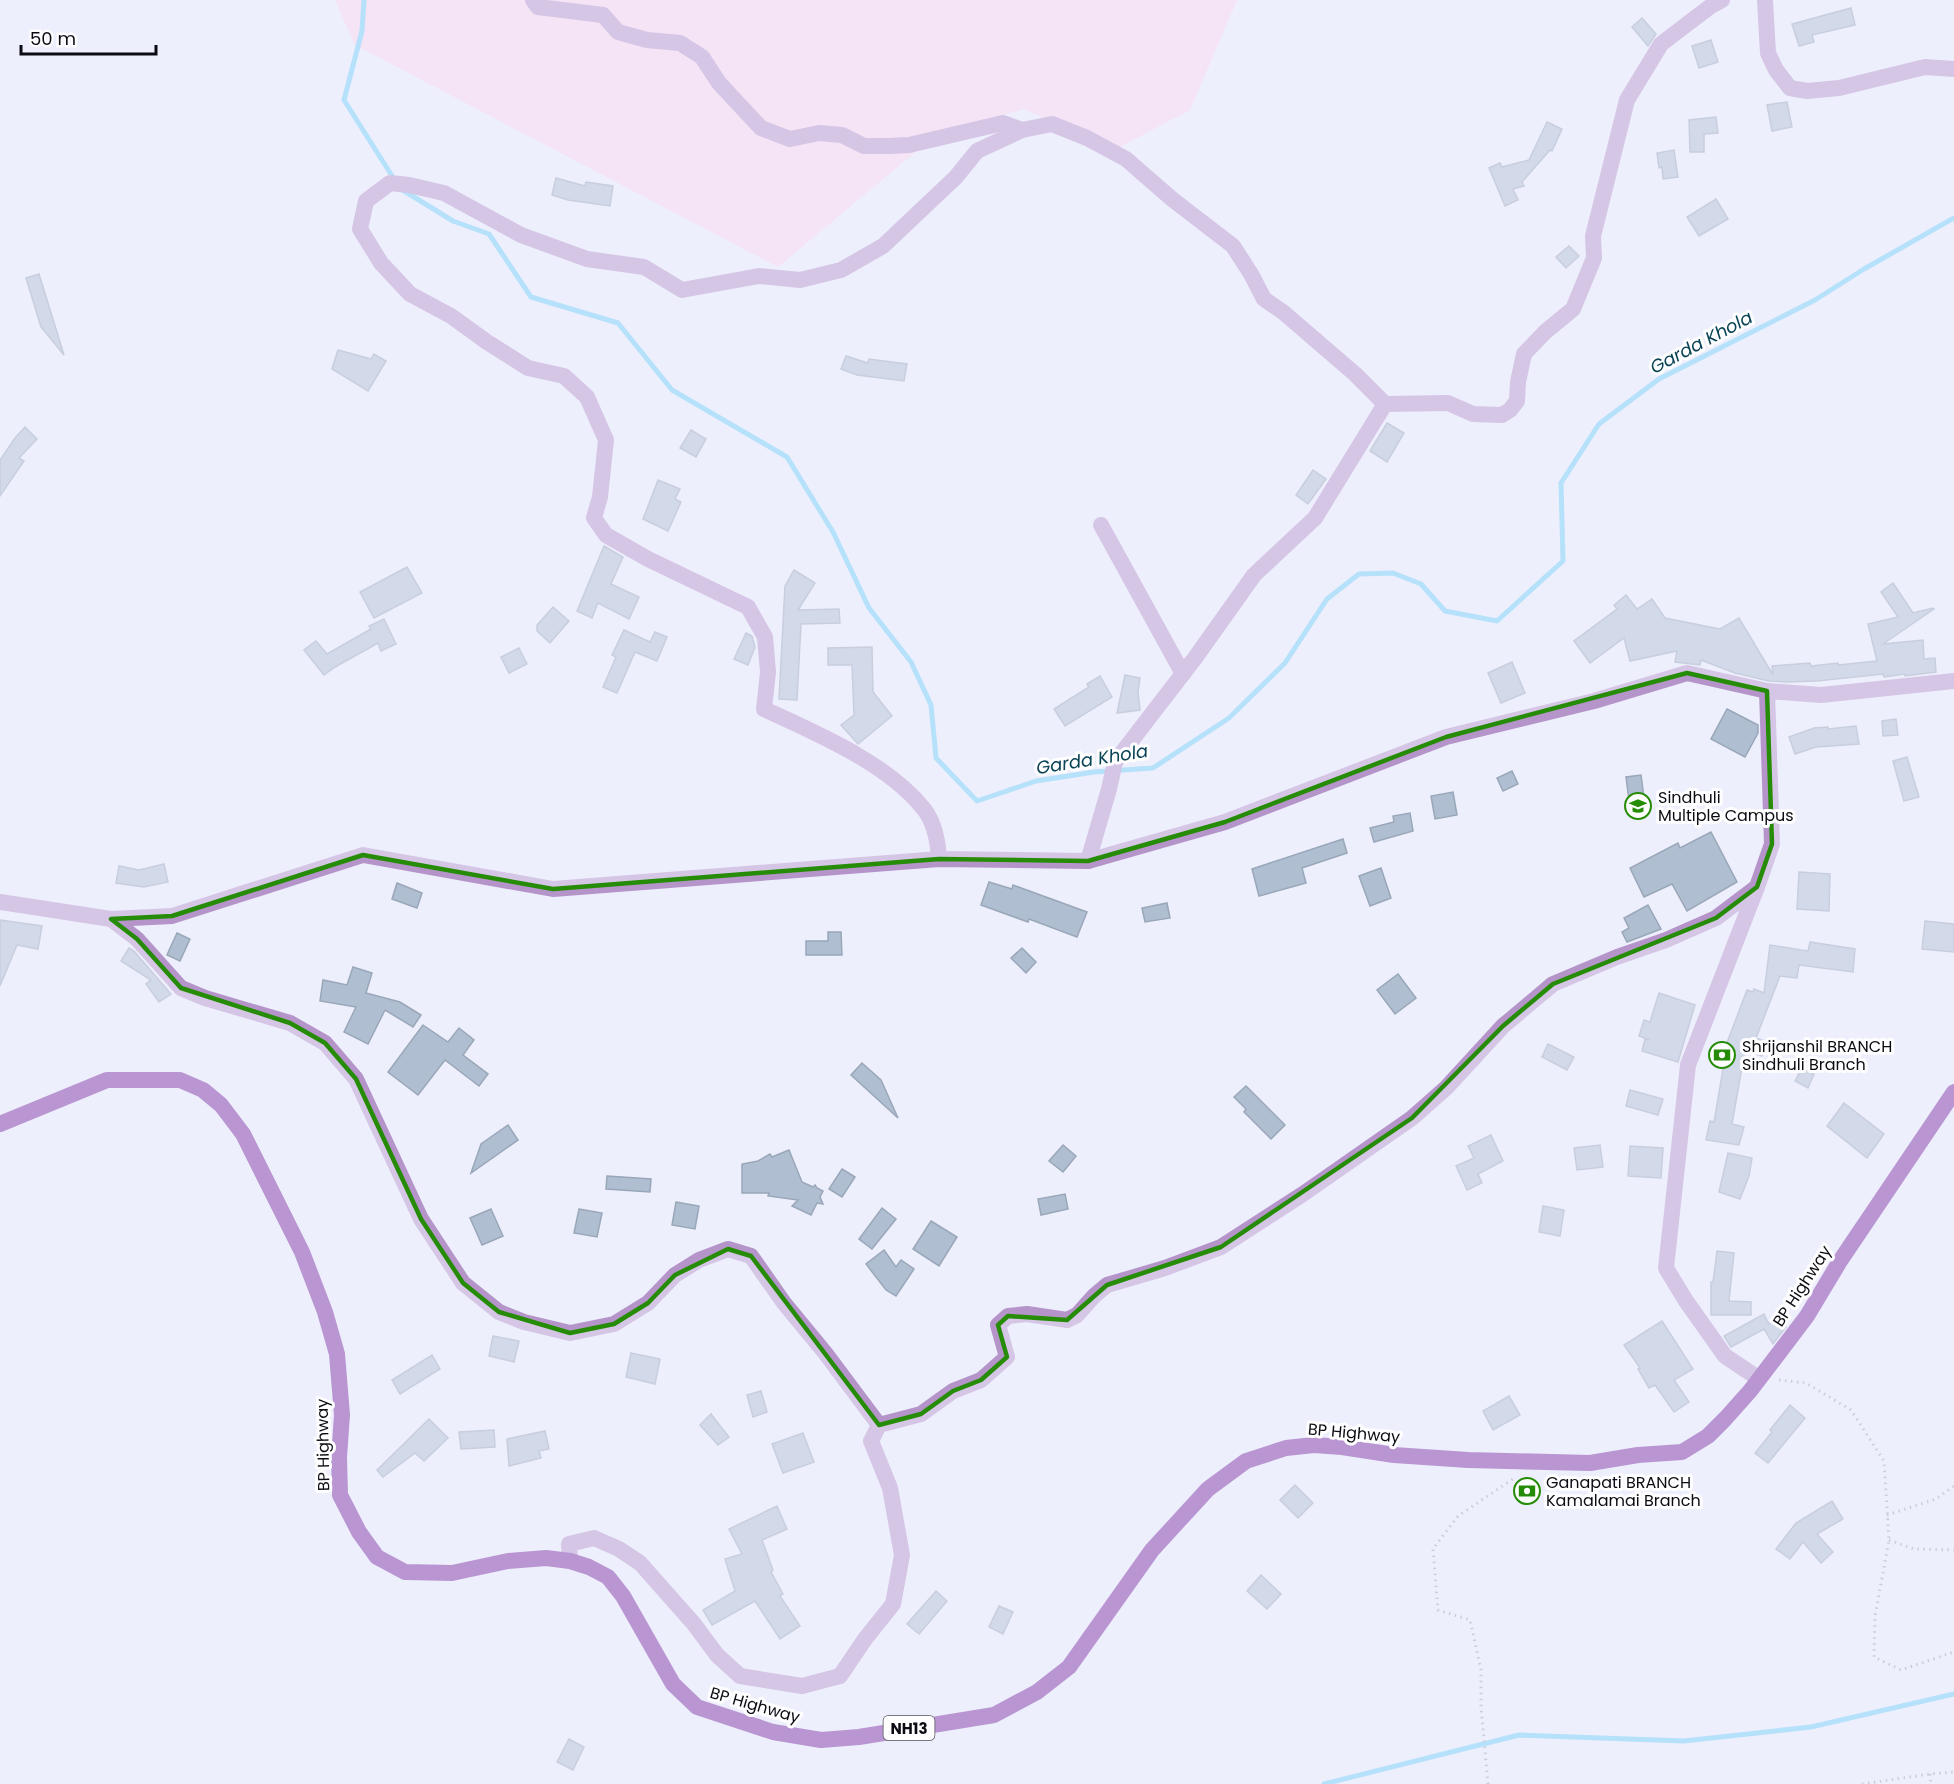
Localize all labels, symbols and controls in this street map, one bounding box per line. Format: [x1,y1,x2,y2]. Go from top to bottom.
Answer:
scale bar [21,18,156,56]
text: 50 m [30,26,76,51]
water label: Garda Khola [1645,304,1757,380]
water label: Garda Khola [1034,738,1150,780]
place label: Sindhuli Multiple Campus [1658,786,1794,827]
school or university icon: Sindhuli Multiple Campus [1623,791,1653,821]
place label: Shrijanshil BRANCH Sindhuli Branch [1742,1035,1892,1076]
bank icon: Shrijanshil BRANCH Sindhuli Branch [1707,1040,1737,1070]
street label: BP Highway [1767,1241,1837,1331]
street label: BP Highway [311,1399,335,1491]
street label: BP Highway [1307,1418,1401,1448]
place label: Ganapati BRANCH Kamalamai Branch [1546,1471,1701,1512]
bank icon: Ganapati BRANCH Kamalamai Branch [1512,1476,1542,1506]
street label: BP Highway [707,1681,803,1729]
road number: NH13 [884,1716,934,1740]

